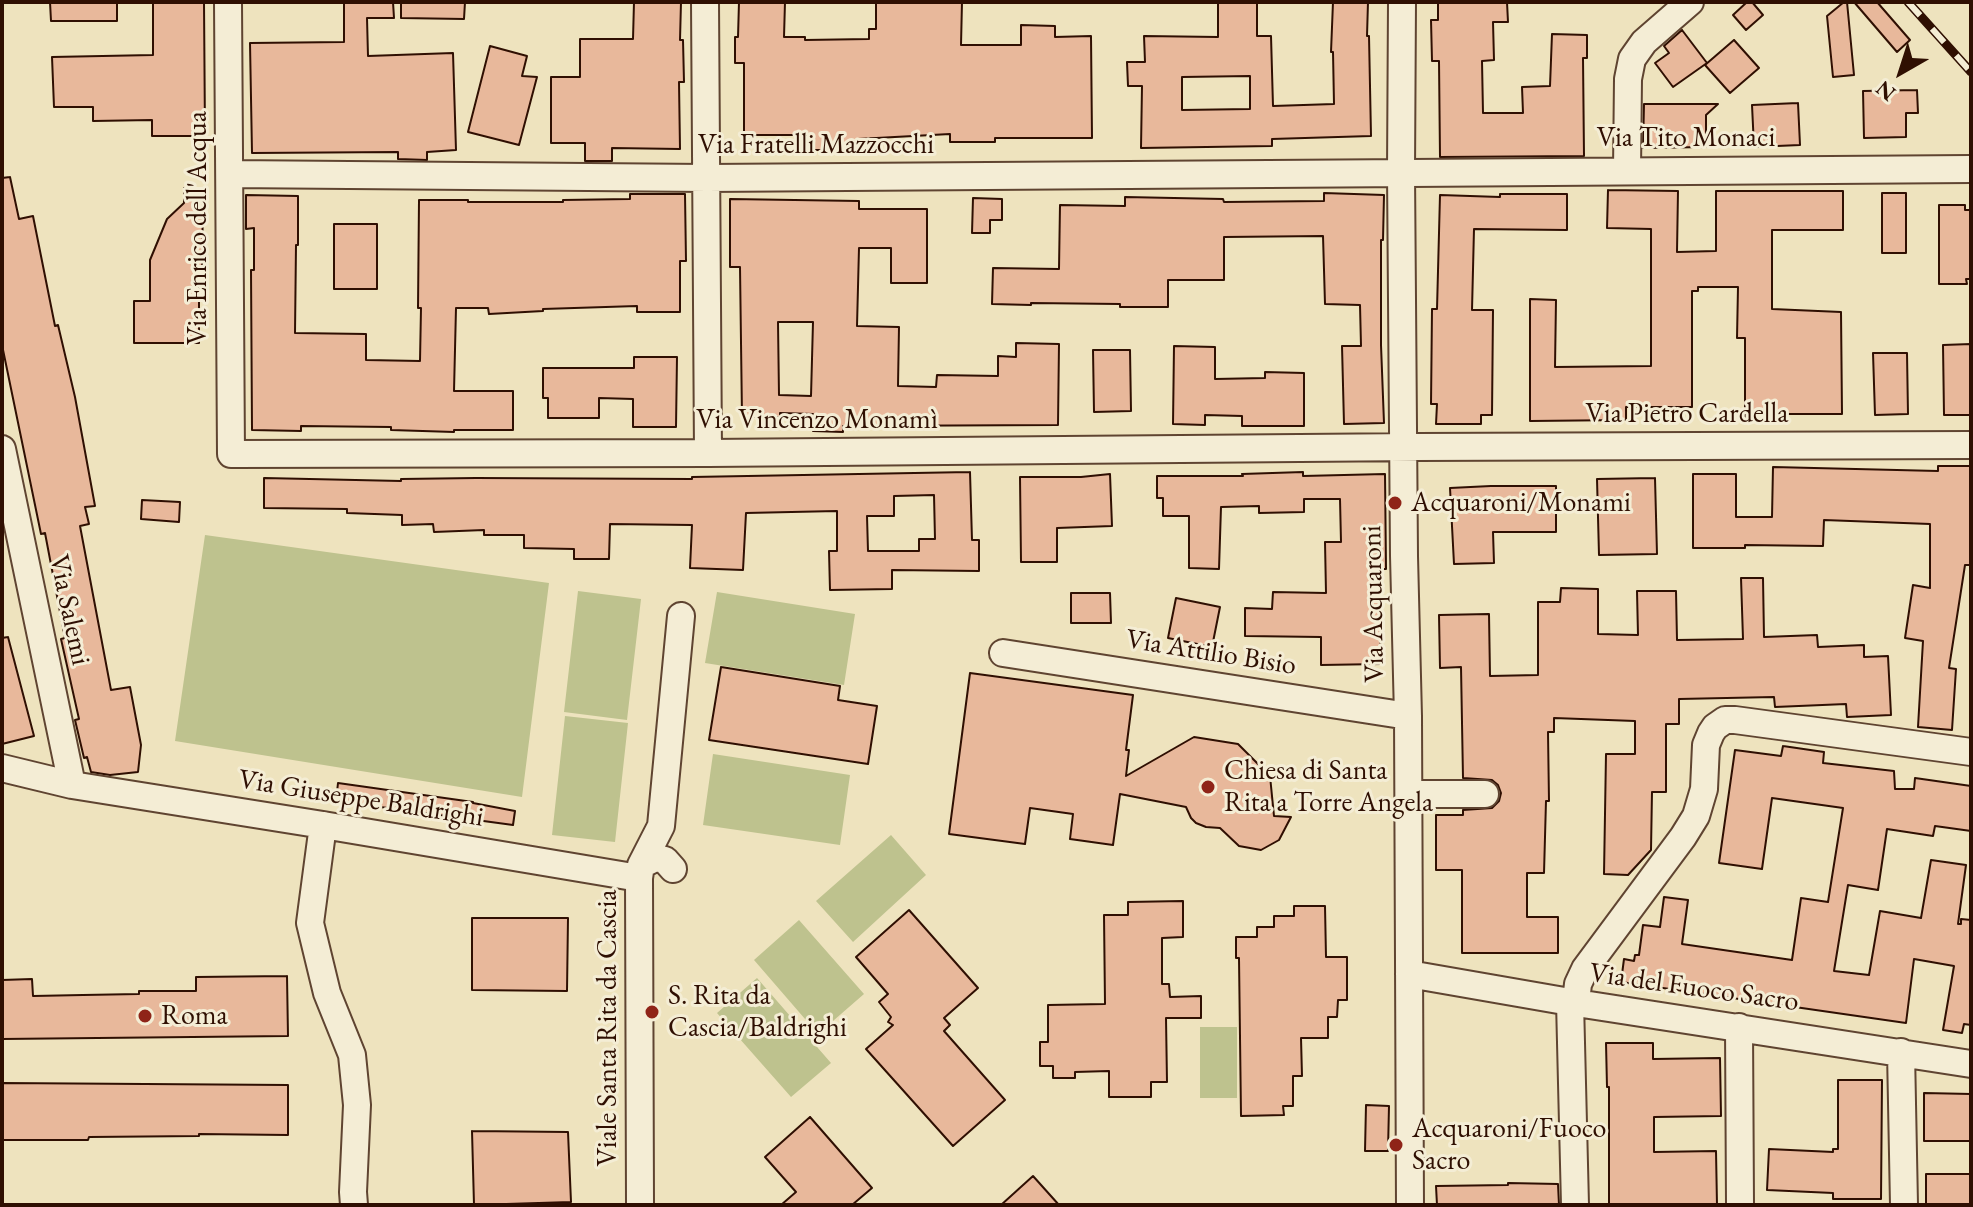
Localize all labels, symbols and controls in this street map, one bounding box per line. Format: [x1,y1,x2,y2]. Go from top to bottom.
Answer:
north arrow [1861,32,1941,112]
text: N [1870,74,1902,108]
street label: Via Enrico dell'Acqua [181,111,215,345]
street label: Via Tito Monaci [1597,121,1775,155]
street label: Via Fratelli Mazzocchi [698,128,934,162]
street label: Via Pietro Cardella [1586,397,1788,431]
street label: Via Vincenzo Monamì [696,403,938,437]
place label: Acquaroni/Monami [1411,486,1631,520]
marker: Acquaroni/Monami [1386,494,1404,512]
street label: Via Acquaroni [1356,525,1392,683]
street label: Via Salemi [41,552,97,668]
street label: Via Attilio Bisio [1124,623,1298,683]
place label: Chiesa di Santa Rita a Torre Angela [1224,754,1433,820]
street label: Via Giuseppe Baldrighi [236,763,486,835]
marker: Chiesa di Santa Rita a Torre Angela [1199,778,1217,796]
street label: Viale Santa Rita da Cascia [591,890,625,1166]
street label: Via del Fuoco Sacro [1587,957,1801,1019]
place label: S. Rita da Cascia/Baldrighi [668,979,847,1045]
place label: Roma [161,999,228,1033]
marker: S. Rita da Cascia/Baldrighi [643,1003,661,1021]
marker: Roma [136,1007,154,1025]
place label: Acquaroni/Fuoco Sacro [1412,1112,1606,1178]
marker: Acquaroni/Fuoco Sacro [1387,1136,1405,1154]

